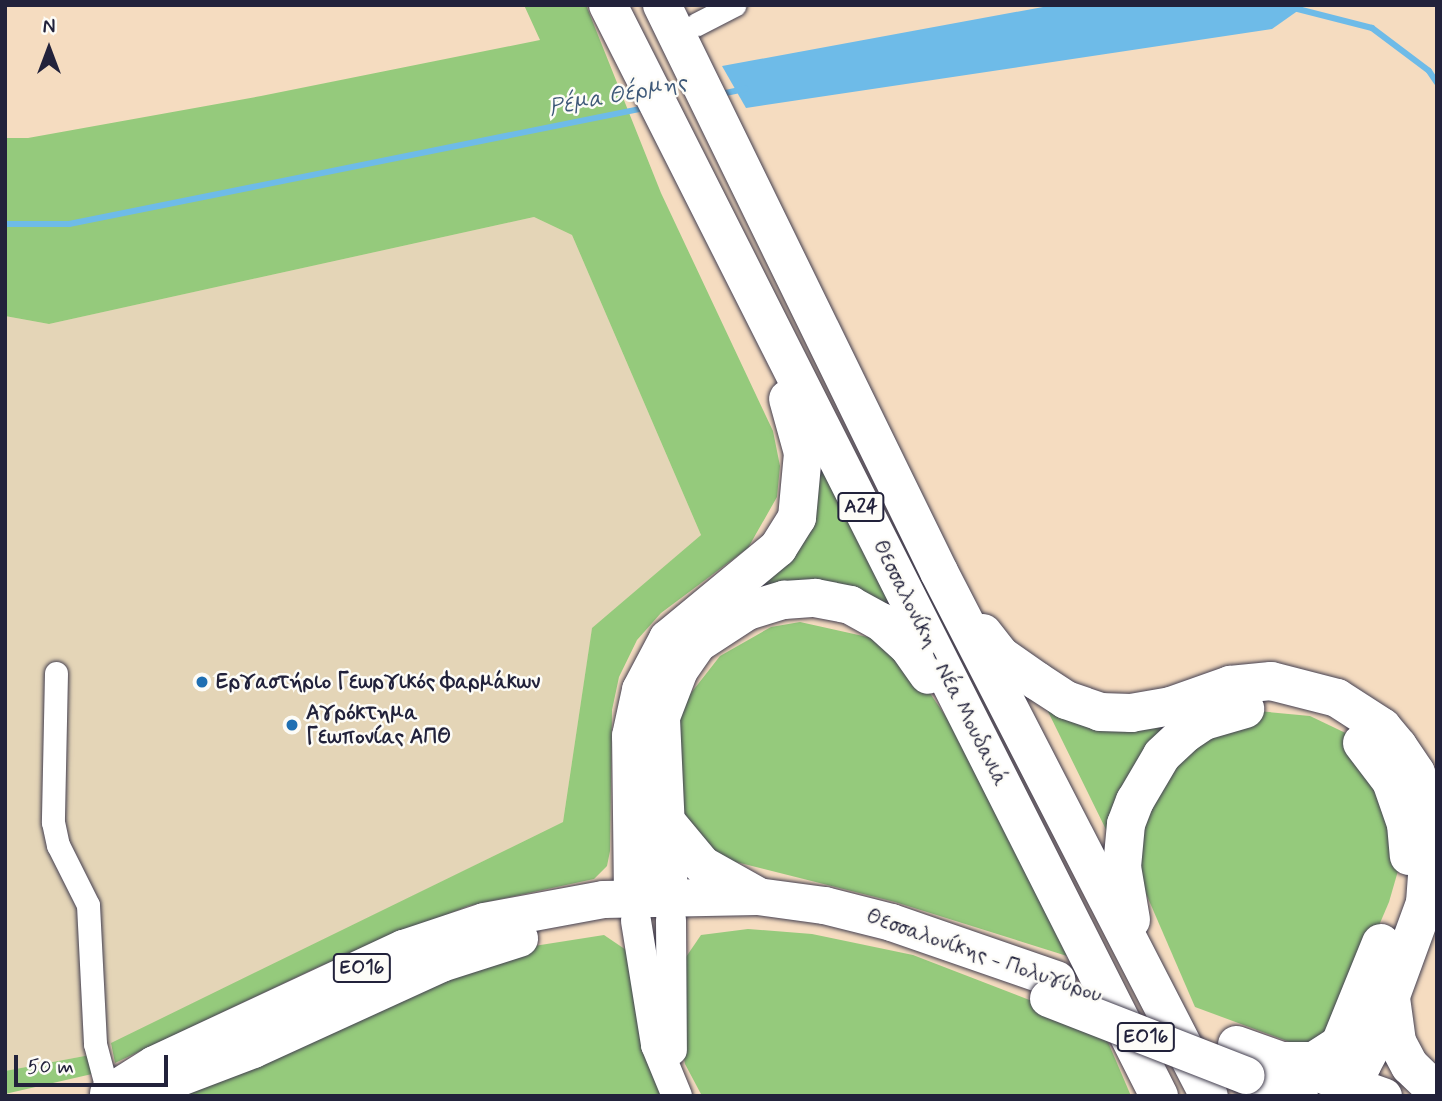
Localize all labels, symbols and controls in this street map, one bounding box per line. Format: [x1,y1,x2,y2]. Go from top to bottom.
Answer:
north arrow [14,14,84,84]
text: N [43,15,55,40]
water label: Ρέμα Θέρμης [547,69,689,123]
road number: Α24 [836,492,886,522]
street label: Θεσσαλονίκη - Νέα Μουδανιά [867,536,1013,790]
place label: Εργαστήριο Γεωργικός Φαρμάκων [216,669,540,695]
marker: Εργαστήριο Γεωργικός Φαρμάκων [194,674,210,690]
place label: Αγρόκτημα Γεωπονίας ΑΠΘ [306,700,451,750]
marker: Αγρόκτημα Γεωπονίας ΑΠΘ [284,717,300,733]
street label: Θεσσαλονίκης - Πολυγύρου [863,904,1105,1008]
road number: ΕΟ16 [332,952,392,984]
road number: ΕΟ16 [1116,1021,1176,1052]
scale bar [18,1042,172,1086]
text: 50 m [27,1053,74,1081]

